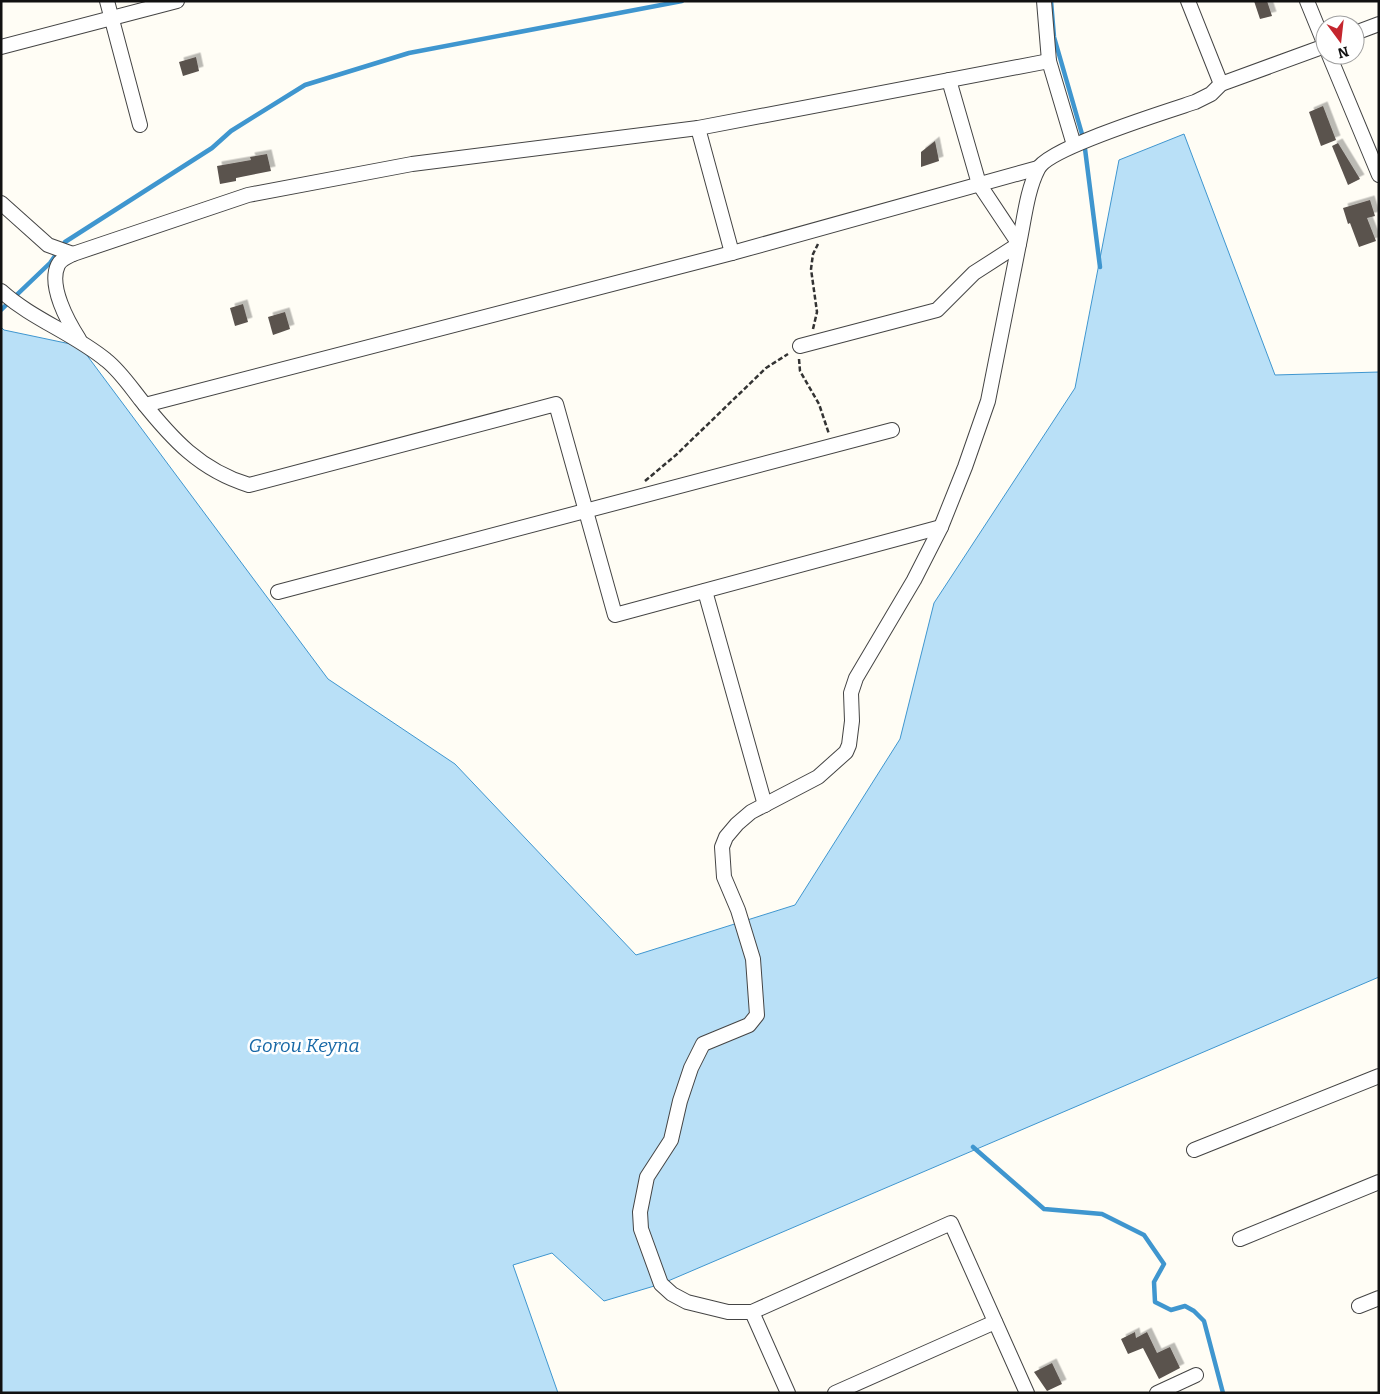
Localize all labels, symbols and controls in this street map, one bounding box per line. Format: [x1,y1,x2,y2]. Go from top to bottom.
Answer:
north arrow [1315,15,1365,65]
text: N [1336,42,1351,62]
water label: Gorou Keyna [248,1034,360,1057]

